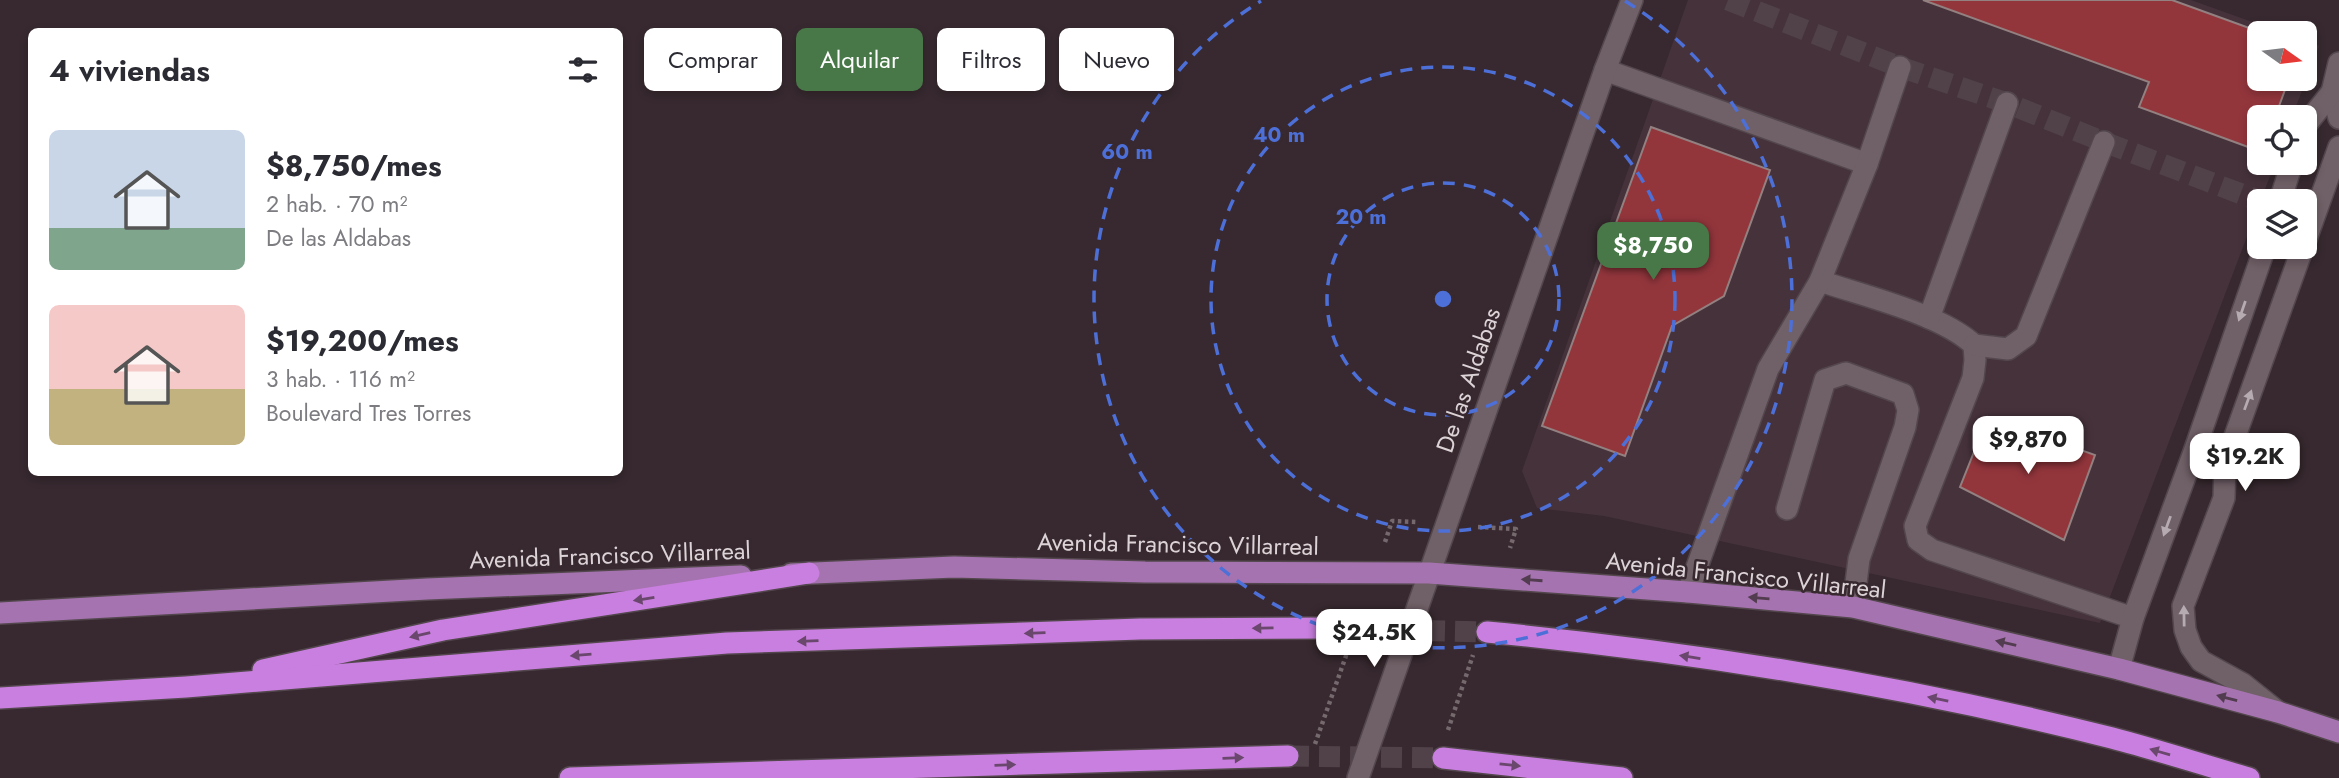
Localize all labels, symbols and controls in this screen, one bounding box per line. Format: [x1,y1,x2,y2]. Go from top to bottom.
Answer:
north arrow [2247,21,2317,91]
map controls [2247,21,2317,259]
chip: Comprar [644,28,782,91]
chip: Alquilar [796,28,923,91]
chip: Filtros [937,28,1045,91]
chip: Nuevo [1059,28,1174,91]
text: 4 viviendas [49,49,210,92]
icon: filters [564,51,602,89]
button: locate [2247,105,2317,175]
text: 40 m [1253,120,1305,150]
text: 60 m [1101,137,1153,167]
text: $8,750/mes [266,144,442,187]
icon: home [105,158,189,242]
text: 2 hab. · 70 m² [266,187,407,221]
button: layers [2247,189,2317,259]
text: 20 m [1335,202,1387,232]
text: De las Aldabas [266,221,411,255]
pin: $8,750 [1596,222,1710,282]
text: $8,750 [1613,228,1693,262]
centre of rings [1431,287,1455,311]
one-way arrow [2236,301,2247,322]
street label: De las Aldabas [1427,303,1509,457]
text: $19,200/mes [266,319,459,362]
icon: home [105,333,189,417]
text: 3 hab. · 116 m² [266,362,415,396]
one-way arrow [2243,389,2254,410]
text: Boulevard Tres Torres [266,396,471,430]
pin: $9,870 [1971,416,2085,476]
text: $9,870 [1989,422,2067,456]
pin: $19.2K [2188,434,2302,493]
text: $19.2K [2206,439,2284,473]
one-way arrow [2161,515,2172,536]
street label: Avenida Francisco Villarreal [1037,524,1319,564]
street label: Avenida Francisco Villarreal [469,533,751,577]
street label: Avenida Francisco Villarreal [1604,543,1888,607]
one-way arrow [1521,575,1543,586]
one-way arrow [1747,593,1769,604]
one-way arrow [633,594,655,605]
one-way arrow [2179,605,2190,627]
pin: $24.5K [1317,610,1431,669]
text: $24.5K [1332,615,1416,649]
one-way arrow [1251,622,1273,634]
one-way arrow [1024,627,1046,638]
one-way arrow [409,630,431,641]
one-way arrow [797,635,819,646]
one-way arrow [1995,637,2017,648]
one-way arrow [570,650,592,661]
one-way arrow [1679,651,1701,662]
one-way arrow [2216,692,2238,703]
one-way arrow [1927,694,1949,705]
one-way arrow [2149,747,2170,757]
one-way arrow [1222,753,1244,764]
one-way arrow [995,759,1017,771]
one-way arrow [1500,759,1522,770]

